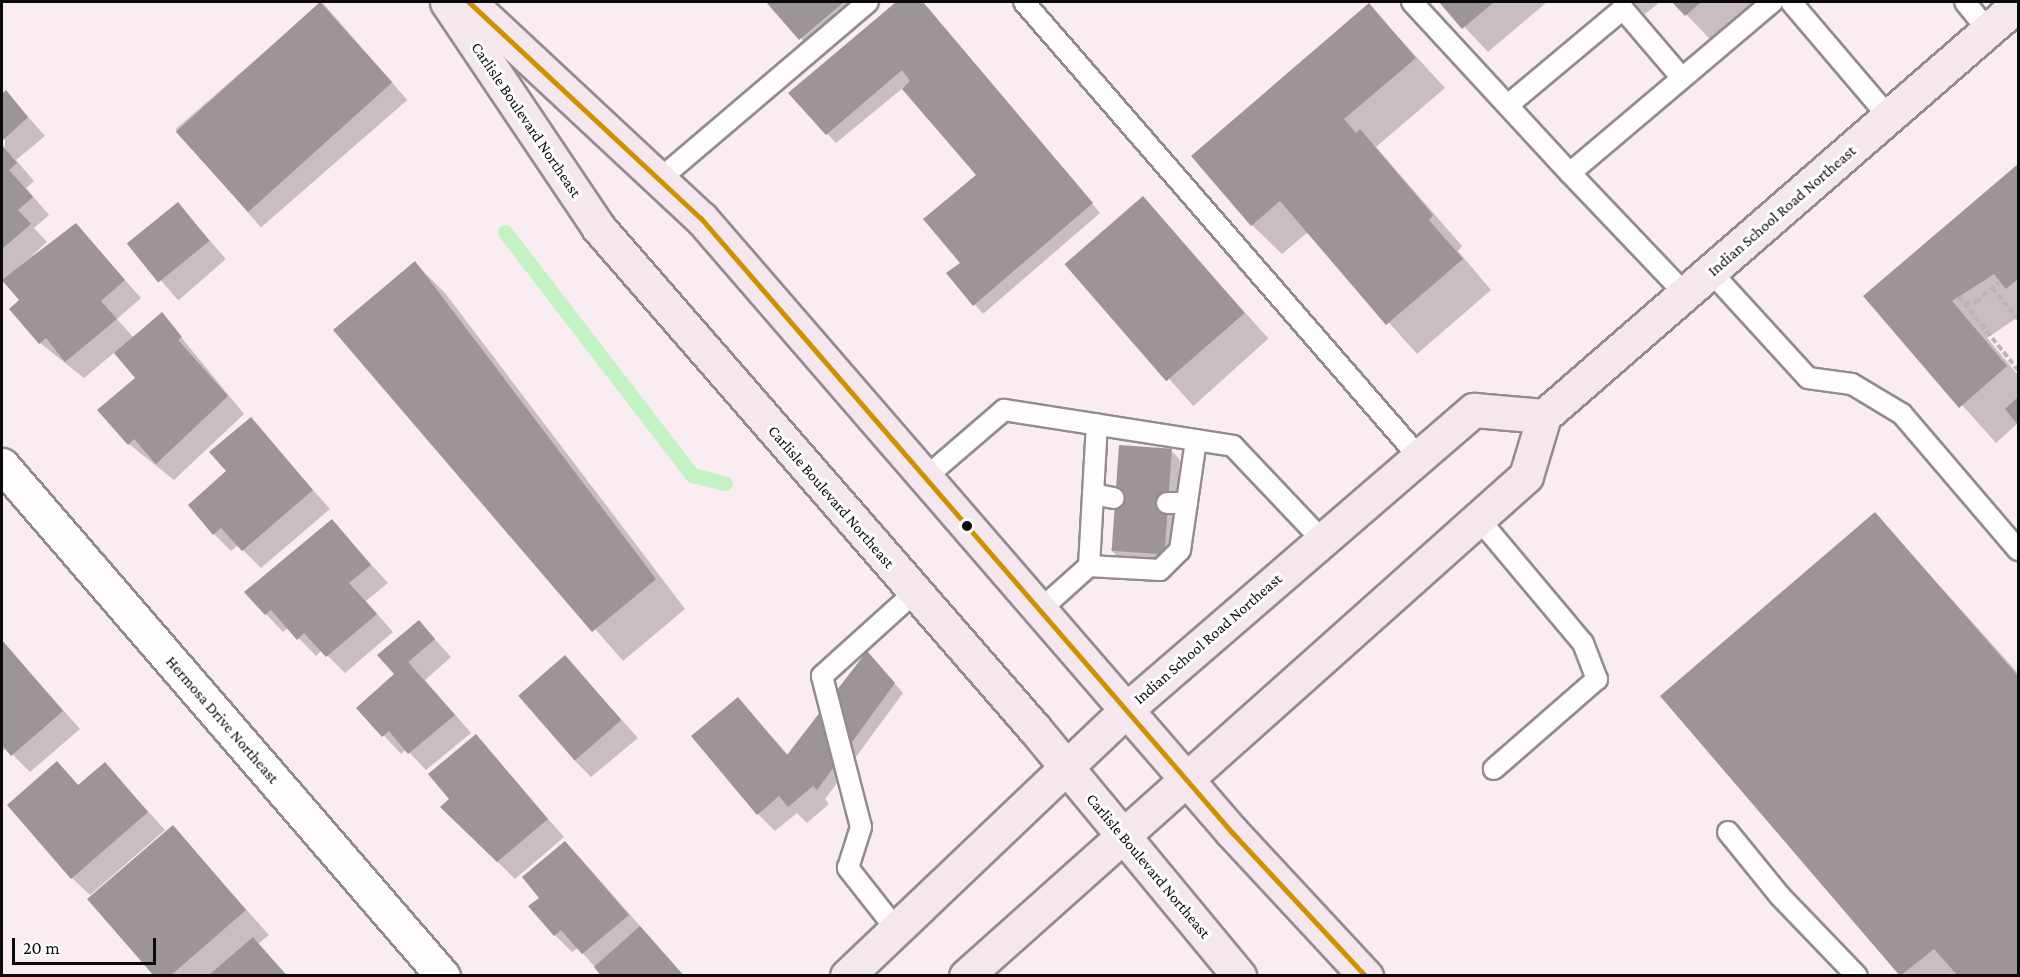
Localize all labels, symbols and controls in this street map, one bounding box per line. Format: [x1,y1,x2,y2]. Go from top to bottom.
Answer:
street label: Carlisle Boulevard Northeast [467,39,585,201]
street label: Indian School Road Northeast [1704,141,1860,281]
street label: Carlisle Boulevard Northeast [764,422,898,572]
unlabelled marker [961,520,973,532]
street label: Indian School Road Northeast [1130,569,1286,709]
street label: Hermosa Drive Northeast [161,652,283,788]
street label: Carlisle Boulevard Northeast [1082,790,1214,942]
scale bar [15,926,159,964]
text: 20 m [23,938,60,958]

